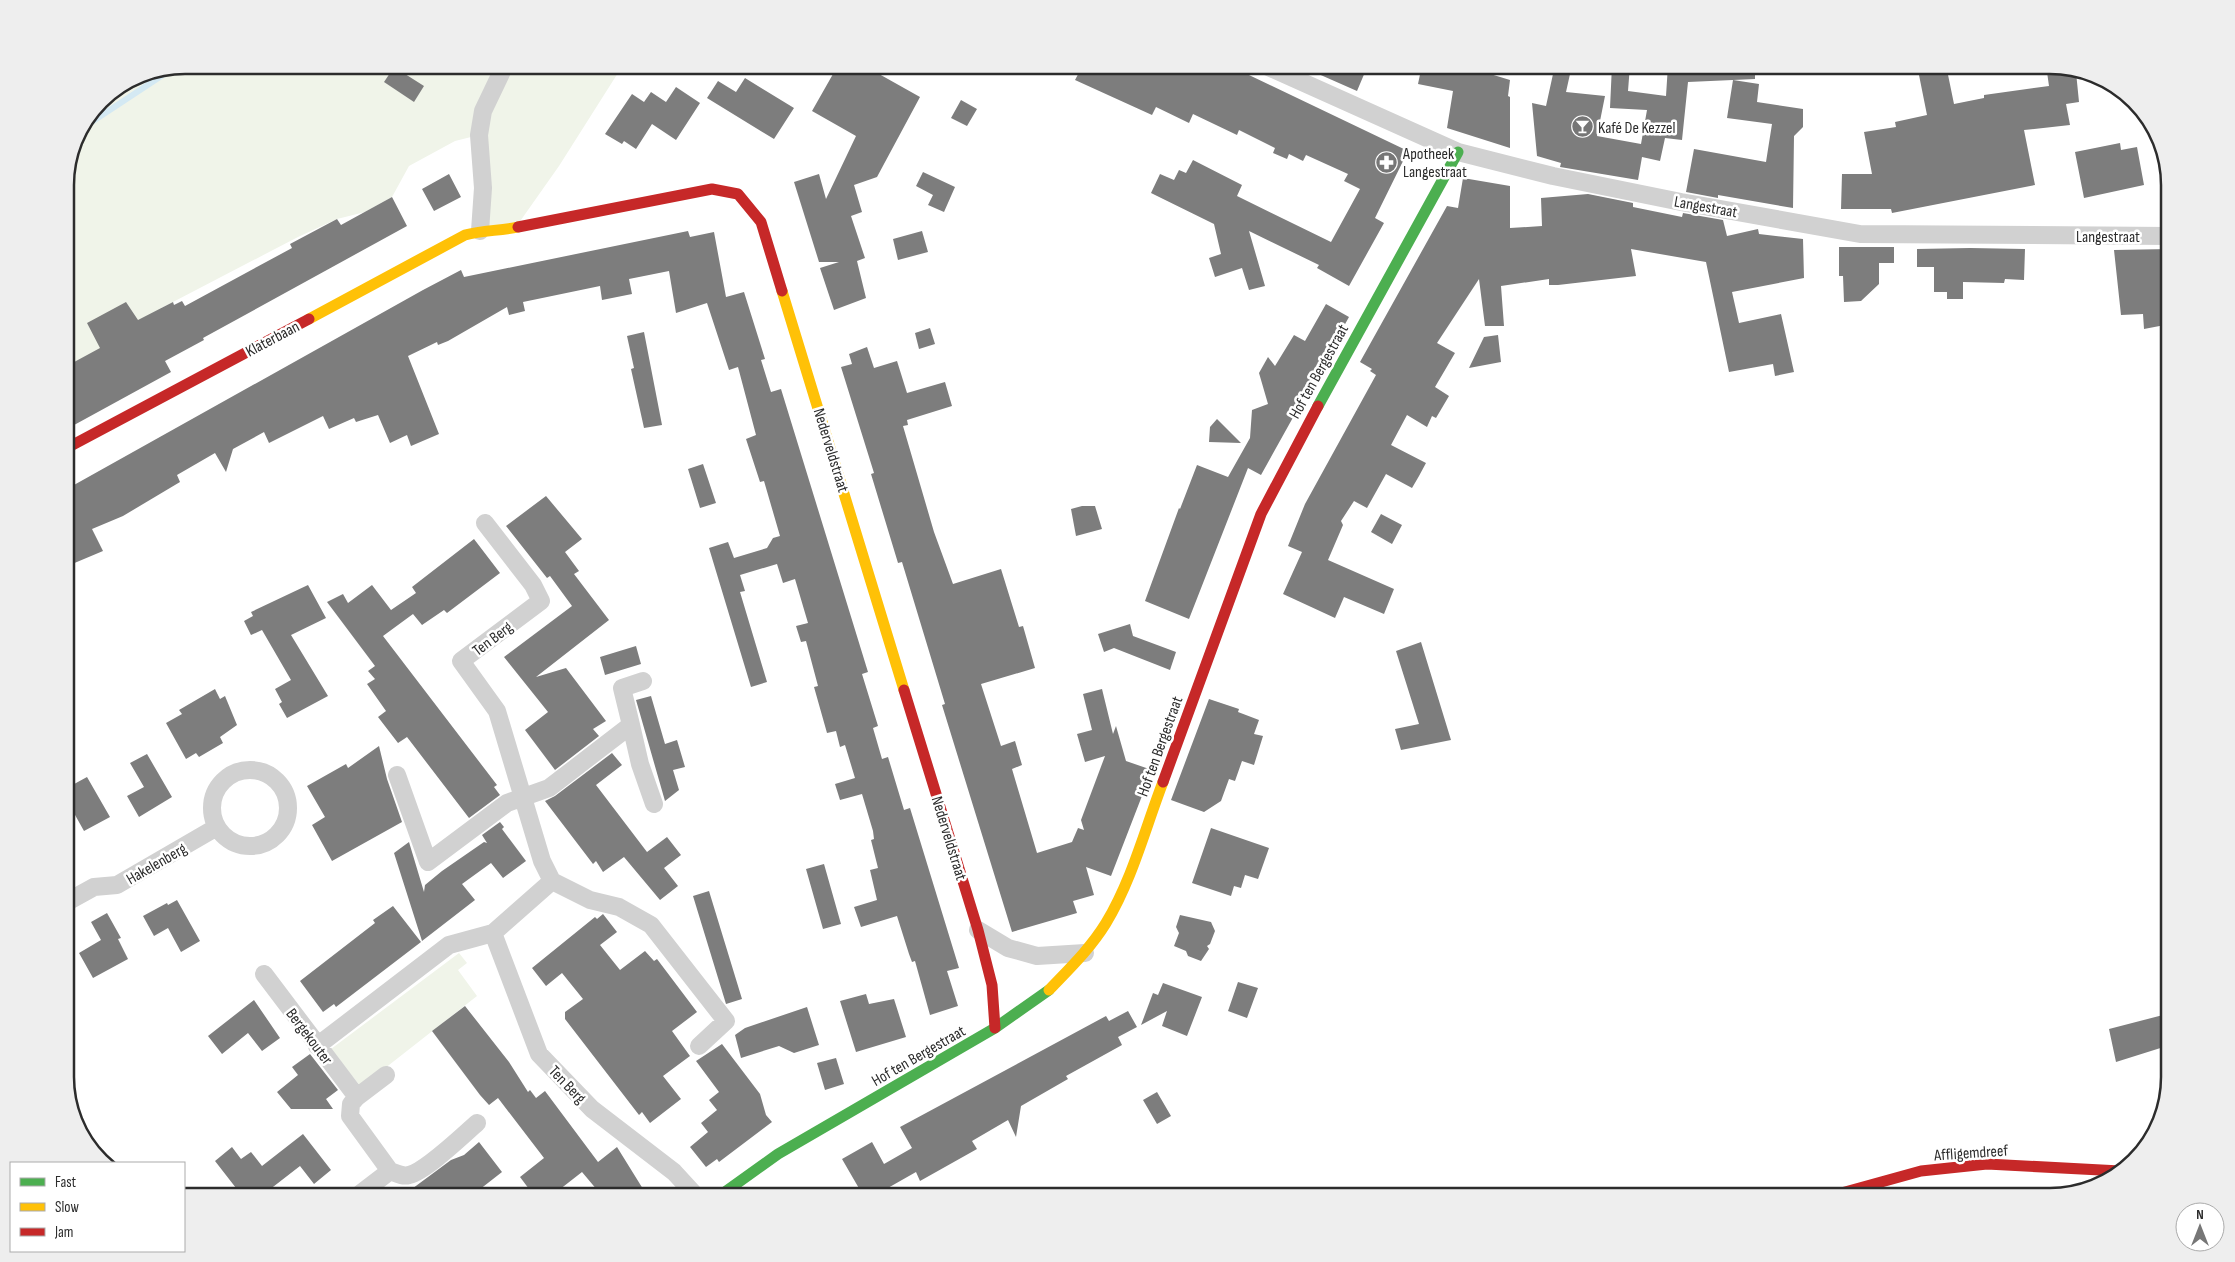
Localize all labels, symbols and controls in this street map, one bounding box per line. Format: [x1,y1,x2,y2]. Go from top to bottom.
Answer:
bar icon: Kafé De Kezzel [1570,115,1594,139]
place label: Kafé De Kezzel [1598,119,1675,138]
place label: Apotheek Langestraat [1402,145,1467,182]
pharmacy icon: Apotheek Langestraat [1375,150,1399,174]
street label: Langestraat [1673,193,1739,222]
street label: Langestraat [2076,228,2140,247]
street label: Klaterbaan [243,317,303,361]
street label: Hof ten Bergestraat [1286,321,1353,422]
street label: Nederveldstraat [809,406,852,495]
street label: Ten Berg [469,618,517,660]
street label: Hof ten Bergestraat [1134,694,1187,799]
street label: Nederveldstraat [927,794,970,883]
street label: Hakelenberg [123,839,190,889]
street label: Bergekouter [282,1005,336,1069]
street label: Hof ten Bergestraat [869,1022,969,1091]
street label: Ten Berg [544,1062,590,1108]
street label: Affligemdreef [1933,1141,2009,1166]
legend [10,1162,185,1252]
text: Fast [55,1173,77,1192]
text: Slow [55,1198,79,1217]
north arrow [2175,1202,2225,1252]
text: N [2196,1206,2204,1223]
text: Jam [54,1223,73,1242]

